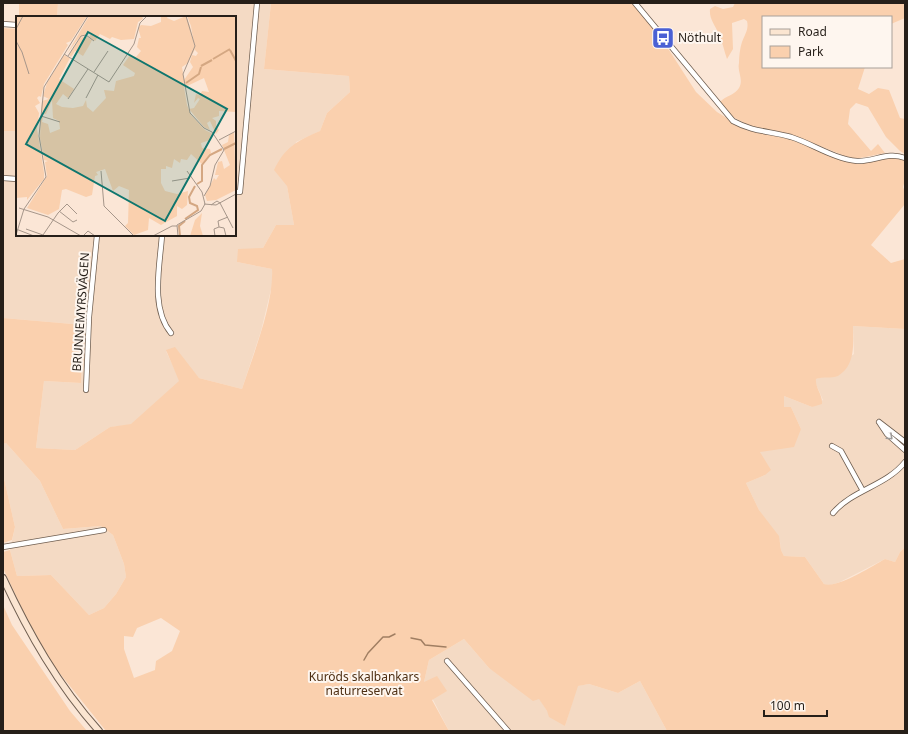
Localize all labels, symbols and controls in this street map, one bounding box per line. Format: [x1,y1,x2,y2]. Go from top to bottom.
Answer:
inset map [16,16,236,236]
legend [762,16,892,68]
text: Road [798,23,827,40]
bus stop icon: Nöthult [650,25,676,51]
place label: Nöthult [678,29,722,46]
text: Park [798,43,824,60]
street label: BRUNNEMYRSVÄGEN [68,252,93,372]
one-way arrow [885,433,893,440]
park label: Kuröds skalbankars naturreservat [309,668,419,699]
scale bar [764,692,827,718]
text: 100 m [770,697,805,714]

